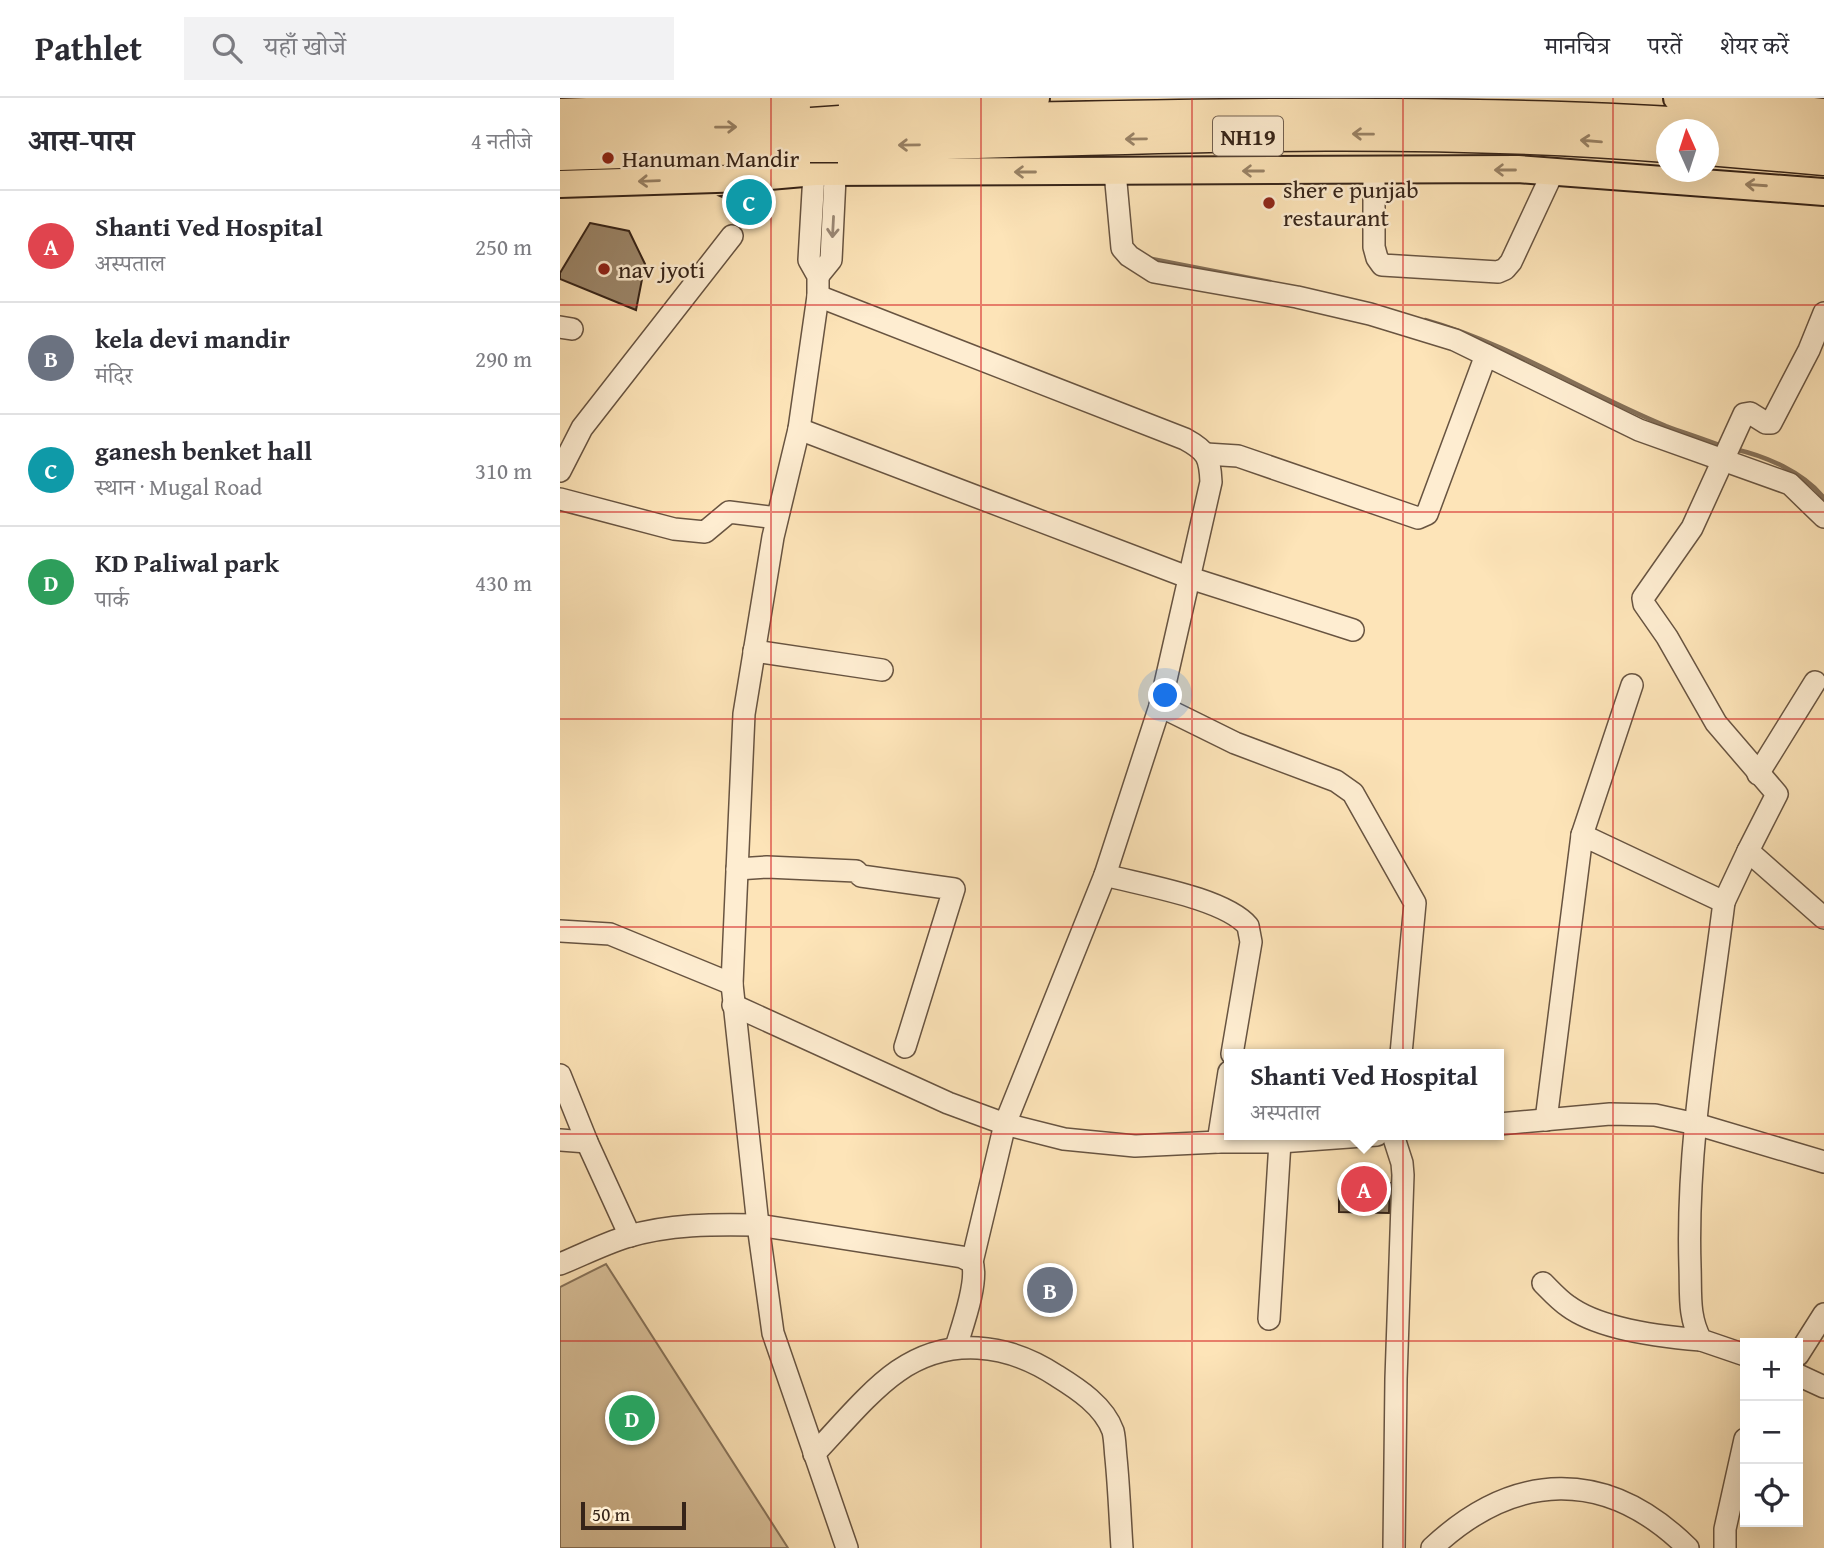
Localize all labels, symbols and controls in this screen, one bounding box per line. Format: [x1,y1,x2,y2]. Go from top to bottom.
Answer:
search box [184,17,674,80]
text: Pathlet [35,24,142,72]
text: यहाँ खोजें [264,26,346,65]
text: मानचित्र [1545,28,1610,63]
text: परतें [1648,28,1682,63]
text: शेयर करें [1720,28,1789,63]
icon: search [208,29,246,67]
road number: NH19 [1213,117,1283,156]
text: आस-पास [28,118,134,162]
north arrow [1656,119,1719,182]
one-way arrow [714,121,737,134]
text: 4 नतीजे [471,124,532,157]
one-way arrow [1352,127,1375,141]
one-way arrow [1125,133,1148,146]
one-way arrow [1580,134,1603,147]
one-way arrow [897,138,920,152]
place label: Hanuman Mandir [622,141,799,176]
marker: Hanuman Mandir [600,150,616,166]
one-way arrow [1493,163,1516,176]
one-way arrow [1241,164,1264,178]
one-way arrow [1014,165,1037,179]
place label: sher e punjab restaurant [1283,172,1419,235]
one-way arrow [638,174,661,188]
pin: C [726,176,772,228]
one-way arrow [1745,178,1768,191]
marker: sher e punjab restaurant [1261,195,1277,211]
text: Shanti Ved Hospital [95,207,323,246]
one-way arrow [826,215,839,238]
text: A [44,230,58,263]
text: 250 m [475,230,532,263]
text: अस्पताल [95,246,165,279]
place label: nav jyoti [618,252,705,287]
marker: nav jyoti [596,261,612,277]
text: kela devi mandir [95,319,290,358]
text: B [44,342,58,375]
text: 290 m [475,342,532,375]
text: मंदिर [95,358,133,391]
text: ganesh benket hall [95,431,312,470]
text: C [44,454,58,487]
text: 310 m [475,454,532,487]
text: स्थान · Mugal Road [95,470,262,503]
text: KD Paliwal park [95,543,279,582]
text: D [44,566,58,599]
text: 430 m [475,566,532,599]
text: पार्क [95,582,129,615]
your location [1148,678,1182,712]
popup [1224,1049,1504,1140]
text: Shanti Ved Hospital [1250,1056,1478,1095]
text: अस्पताल [1250,1095,1320,1128]
pin: A [1341,1163,1387,1215]
pin: B [1027,1264,1073,1316]
map controls [1740,1338,1803,1527]
button: + [1740,1338,1803,1401]
pin: D [609,1392,655,1444]
button: − [1740,1401,1803,1464]
button: locate [1740,1464,1803,1527]
scale bar [581,1499,686,1531]
text: 50 m [592,1500,630,1528]

